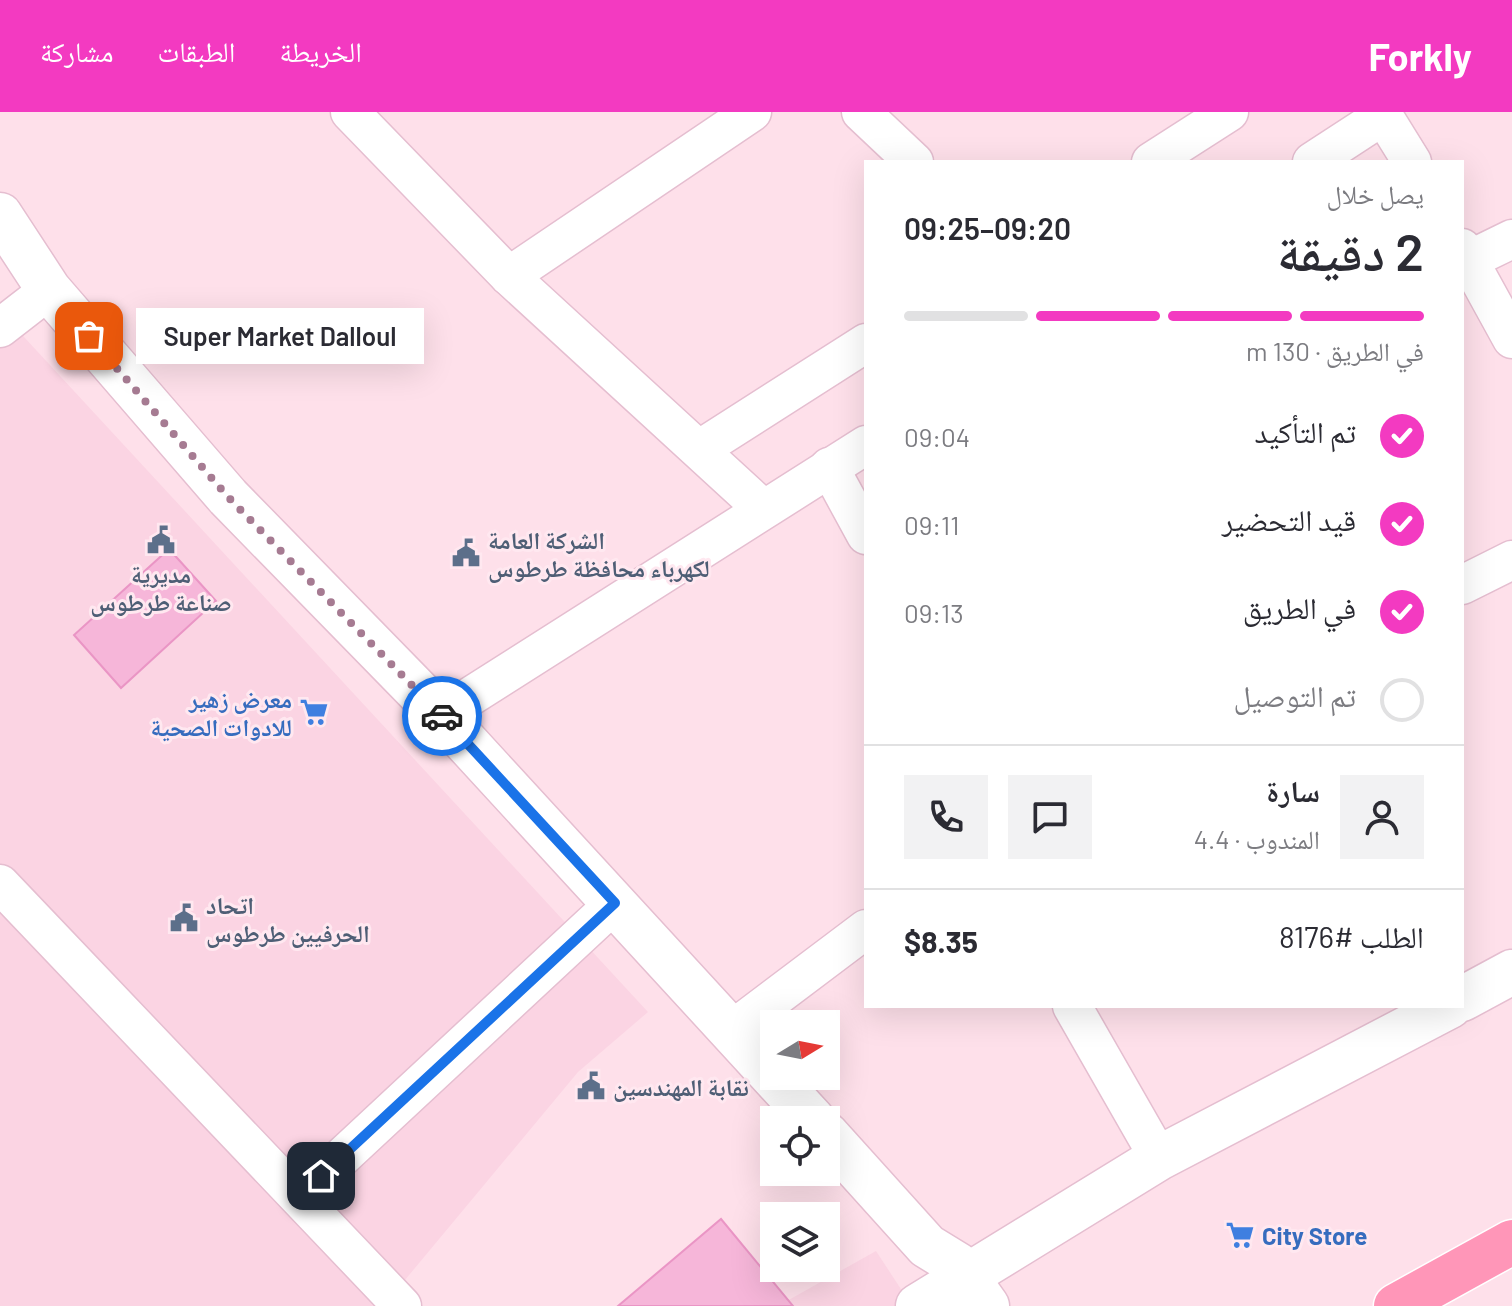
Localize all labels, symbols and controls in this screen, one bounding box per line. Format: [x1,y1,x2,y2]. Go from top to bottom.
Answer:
text: Forkly [1369,33,1472,79]
text: مشاركة [40,34,114,68]
text: الطبقات [158,34,235,68]
text: الخريطة [279,34,362,68]
text: يصل خلال [1326,178,1424,209]
text: 09:20–09:25 [904,210,1071,246]
text: 2 دقيقة [1277,219,1424,281]
pin [55,302,123,370]
callout: Super Market Dalloul [137,308,425,364]
icon: bag [67,314,111,358]
text: Super Market Dalloul [163,320,397,351]
text: في الطريق · 130 m [1246,335,1424,366]
text: تم التأكيد [1255,413,1356,449]
icon: check [1380,414,1424,458]
text: 09:04 [904,421,970,452]
text: قيد التحضير [1222,501,1356,537]
icon: check [1380,502,1424,546]
text: 09:11 [904,509,959,540]
public building icon: مديرية صناعة طرطوس [146,525,176,555]
place label: الشركة العامة لكهرباء محافظة طرطوس [488,525,710,583]
public building icon: الشركة العامة لكهرباء محافظة طرطوس [451,538,481,568]
place label: مديرية صناعة طرطوس [90,559,232,617]
text: في الطريق [1243,589,1356,625]
icon: check [1380,590,1424,634]
text: 09:13 [904,597,964,628]
courier [402,676,482,756]
text: تم التوصيل [1233,677,1356,713]
place label: معرض زهير للادوات الصحية [150,684,292,741]
icon: car [420,694,464,738]
supermarket icon: معرض زهير للادوات الصحية [299,697,329,727]
text: سارة [1266,772,1320,808]
button: phone [904,775,988,859]
button: chat [1008,775,1092,859]
button: person [1340,775,1424,859]
text: المندوب · 4.4 [1194,823,1320,854]
place label: اتحاد الحرفيين طرطوس [206,890,370,948]
public building icon: اتحاد الحرفيين طرطوس [169,903,199,933]
text: الطلب #8176 [1279,918,1424,954]
text: $8.35 [904,923,978,959]
north arrow [760,1010,840,1090]
map controls [760,1010,840,1282]
public building icon: نقابة المهندسين [576,1071,606,1101]
place label: نقابة المهندسين [613,1072,749,1102]
button: locate [760,1106,840,1186]
pin [287,1142,355,1210]
icon: home [299,1154,343,1198]
button: layers [760,1202,840,1282]
supermarket icon: City Store [1225,1220,1255,1250]
place label: City Store [1262,1221,1367,1250]

